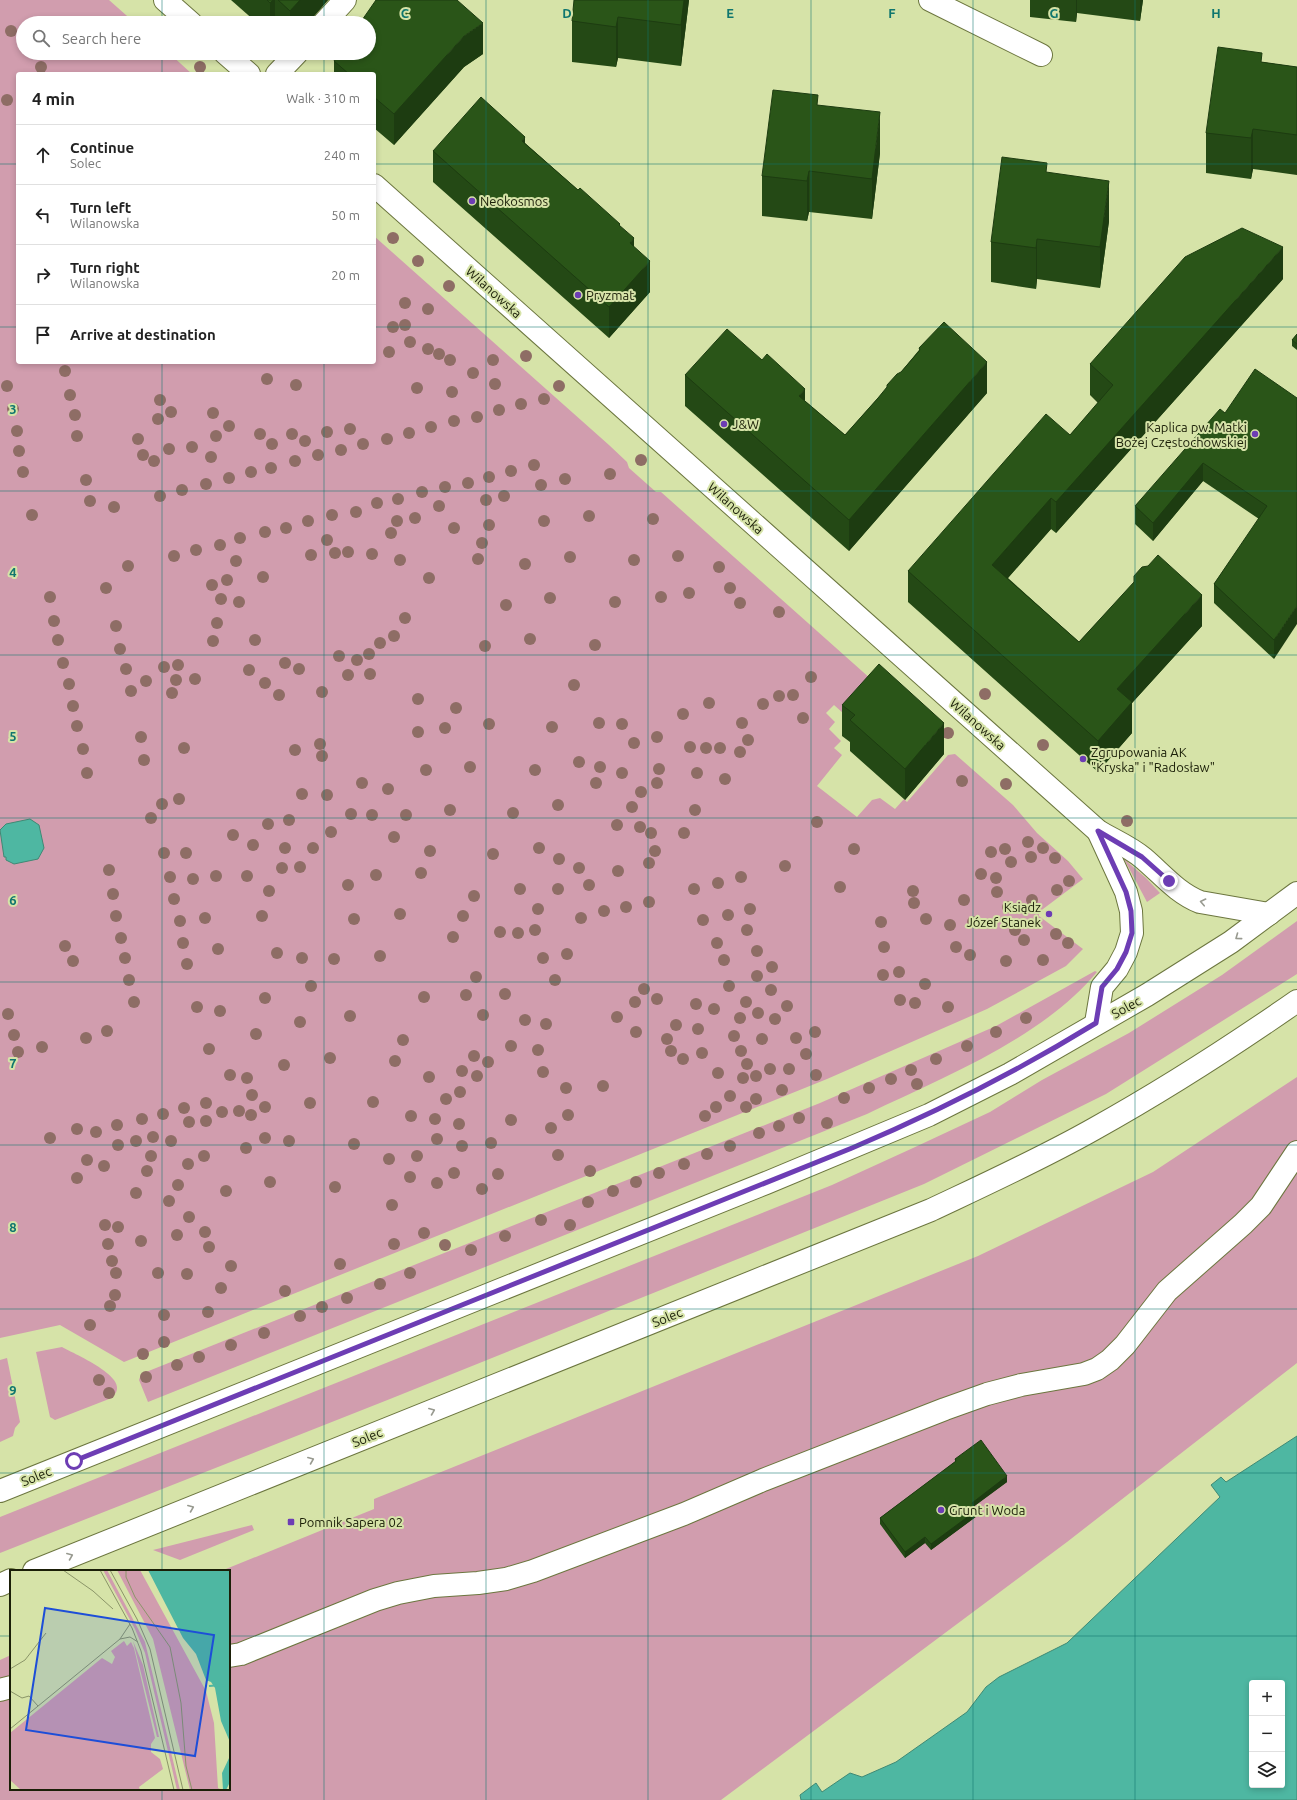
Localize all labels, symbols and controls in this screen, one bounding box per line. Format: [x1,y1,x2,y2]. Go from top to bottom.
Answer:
text: C [401,6,410,20]
text: D [562,6,572,20]
text: E [726,6,734,20]
text: F [888,6,896,20]
text: G [1050,6,1059,20]
text: H [1211,6,1221,20]
search box [16,16,376,60]
icon: search [30,27,52,49]
text: Search here [62,30,141,47]
text: 4 min [32,89,75,108]
text: Walk · 310 m [286,91,360,105]
text: Continue [70,139,134,156]
icon: ahead [32,144,54,166]
text: 240 m [324,148,360,162]
text: Solec [70,156,101,170]
place label: Neokosmos [480,194,548,208]
marker: Neokosmos [467,196,477,206]
text: Turn left [70,199,131,216]
icon: left [32,204,54,226]
text: 50 m [331,208,360,222]
text: Wilanowska [70,216,140,230]
text: Turn right [70,259,140,276]
icon: right [32,264,54,286]
street label: Wilanowska [463,264,525,320]
text: 20 m [331,268,360,282]
text: Wilanowska [70,276,140,290]
place label: Pryzmat [586,288,634,302]
marker: Pryzmat [573,290,583,300]
icon: arrive [32,324,54,346]
text: Arrive at destination [70,326,216,343]
text: 3 [9,402,17,416]
place label: J&W [732,417,759,431]
marker: J&W [719,419,729,429]
place label: Kaplica pw. Matki Bożej Częstochowskiej [1116,420,1247,449]
marker: Kaplica pw. Matki Bożej Częstochowskiej [1250,429,1260,439]
street label: Wilanowska [705,480,767,536]
text: 4 [9,565,17,579]
street label: Wilanowska [947,696,1009,752]
text: 5 [9,729,17,743]
place label: Zgrupowania AK "Kryska" i "Radosław" [1091,745,1215,774]
marker: Zgrupowania AK "Kryska" i "Radosław" [1078,754,1088,764]
route end [1160,872,1178,890]
text: 6 [9,893,17,907]
one-way arrow [1200,898,1207,907]
place label: Ksiądz Józef Stanek [966,900,1041,929]
marker: Ksiądz Józef Stanek [1044,909,1054,919]
one-way arrow [1235,932,1242,940]
street label: Solec [1109,993,1143,1021]
text: 7 [9,1056,17,1070]
text: 8 [9,1220,17,1234]
street label: Solec [650,1305,684,1329]
text: 9 [9,1383,17,1397]
one-way arrow [428,1408,435,1416]
street label: Solec [350,1425,384,1449]
route start [65,1452,83,1470]
one-way arrow [308,1456,315,1464]
street label: Solec [19,1464,53,1488]
place label: Grunt i Woda [949,1503,1025,1517]
one-way arrow [186,1505,194,1513]
marker: Grunt i Woda [936,1505,946,1515]
place label: Pomnik Sapera 02 [299,1515,403,1529]
marker: Pomnik Sapera 02 [286,1517,296,1527]
one-way arrow [66,1553,73,1561]
inset map [10,1570,230,1790]
map controls [1249,1680,1285,1788]
button: + [1249,1680,1285,1716]
button: − [1249,1716,1285,1752]
button: layers [1249,1752,1285,1788]

